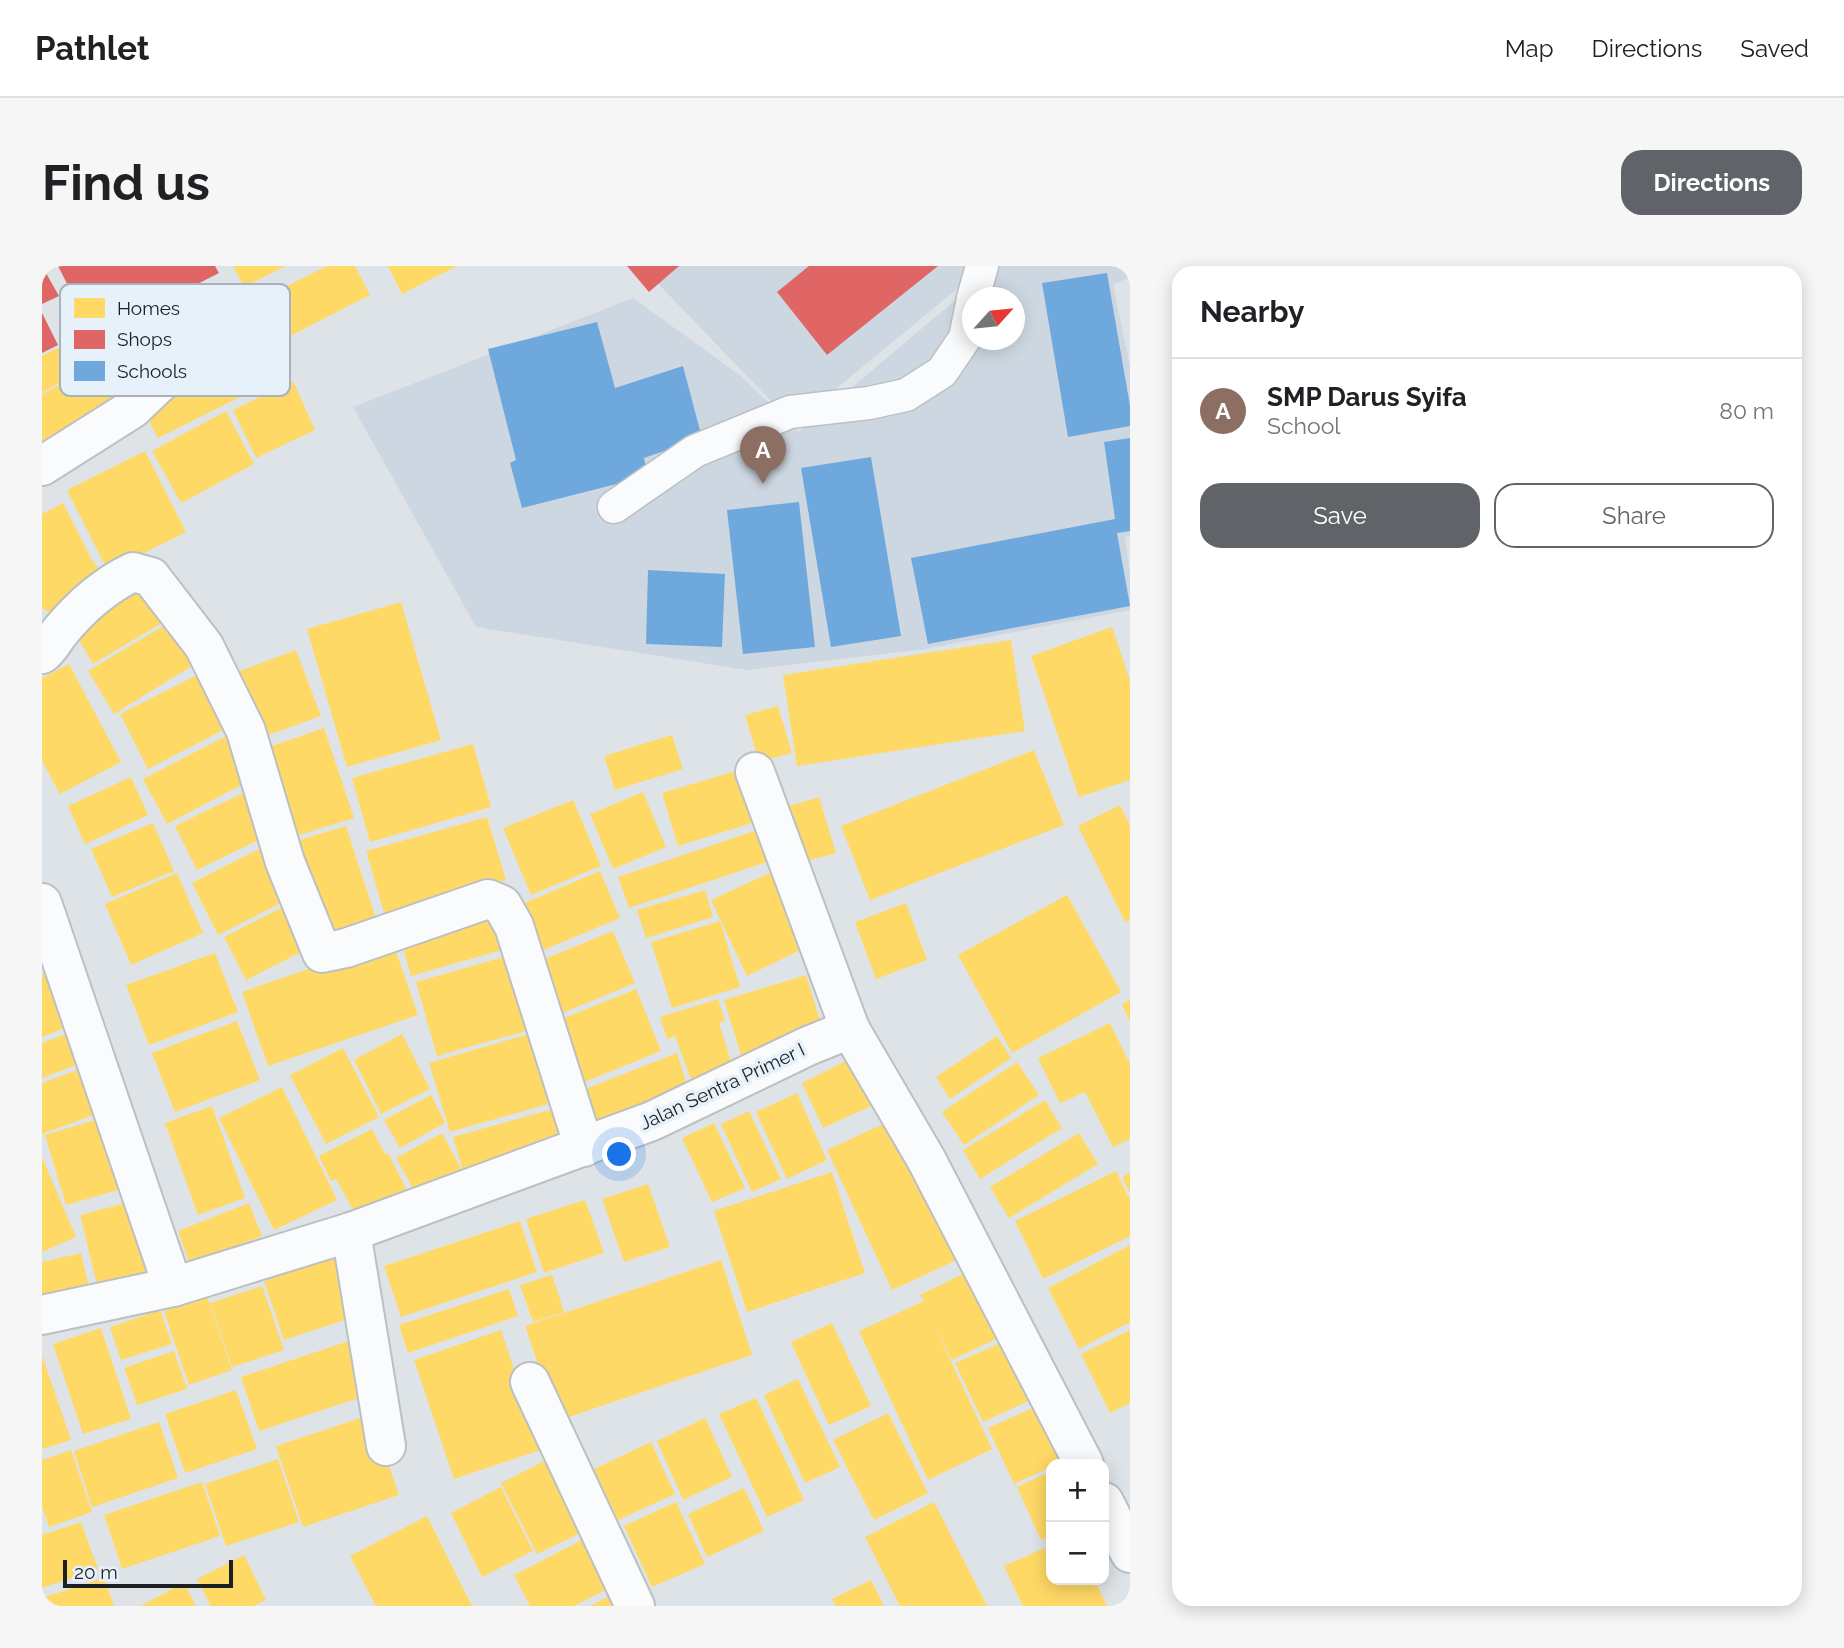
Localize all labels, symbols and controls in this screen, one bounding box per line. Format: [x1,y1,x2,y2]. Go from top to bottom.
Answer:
text: Pathlet [35,29,149,68]
text: Map [1505,34,1554,63]
text: Directions [1592,34,1702,63]
text: Saved [1740,34,1809,63]
button: Directions [1621,150,1802,215]
text: Find us [42,154,210,211]
legend [60,284,290,396]
north arrow [962,287,1025,350]
text: Nearby [1200,294,1304,329]
text: Homes [117,297,180,319]
text: Shops [117,328,172,350]
text: Schools [117,360,187,382]
text: SMP Darus Syifa [1267,382,1467,412]
text: A [1215,397,1231,424]
text: 80 m [1719,397,1774,424]
text: School [1267,412,1341,439]
pin: A [740,426,786,484]
button: Save [1200,483,1480,548]
button: Share [1494,483,1774,548]
street label: Jalan Sentra Primer I [636,1038,808,1134]
your location [602,1137,636,1171]
map controls [1046,1459,1109,1585]
button: + [1046,1459,1109,1522]
button: − [1046,1522,1109,1585]
scale bar [63,1557,233,1589]
text: 20 m [74,1561,118,1583]

